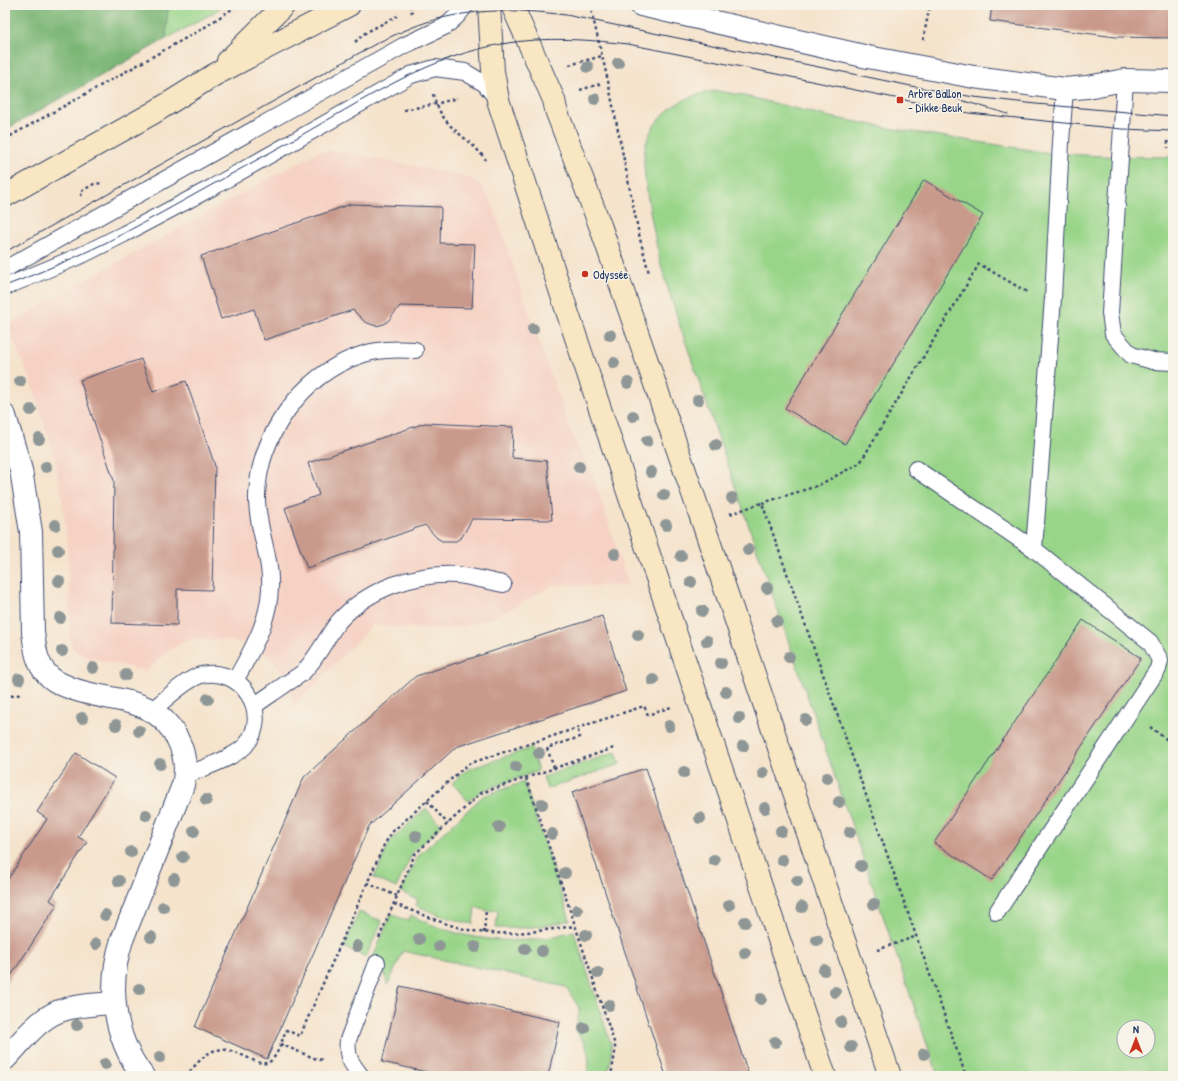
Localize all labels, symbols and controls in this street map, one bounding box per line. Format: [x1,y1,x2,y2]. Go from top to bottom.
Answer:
place label: Arbre Ballon - Dikke Beuk [908,85,962,116]
marker: Arbre Ballon - Dikke Beuk [895,95,905,105]
place label: Odyssée [593,266,628,283]
marker: Odyssée [580,269,590,279]
north arrow [1116,1019,1156,1059]
text: N [1133,1022,1139,1036]

